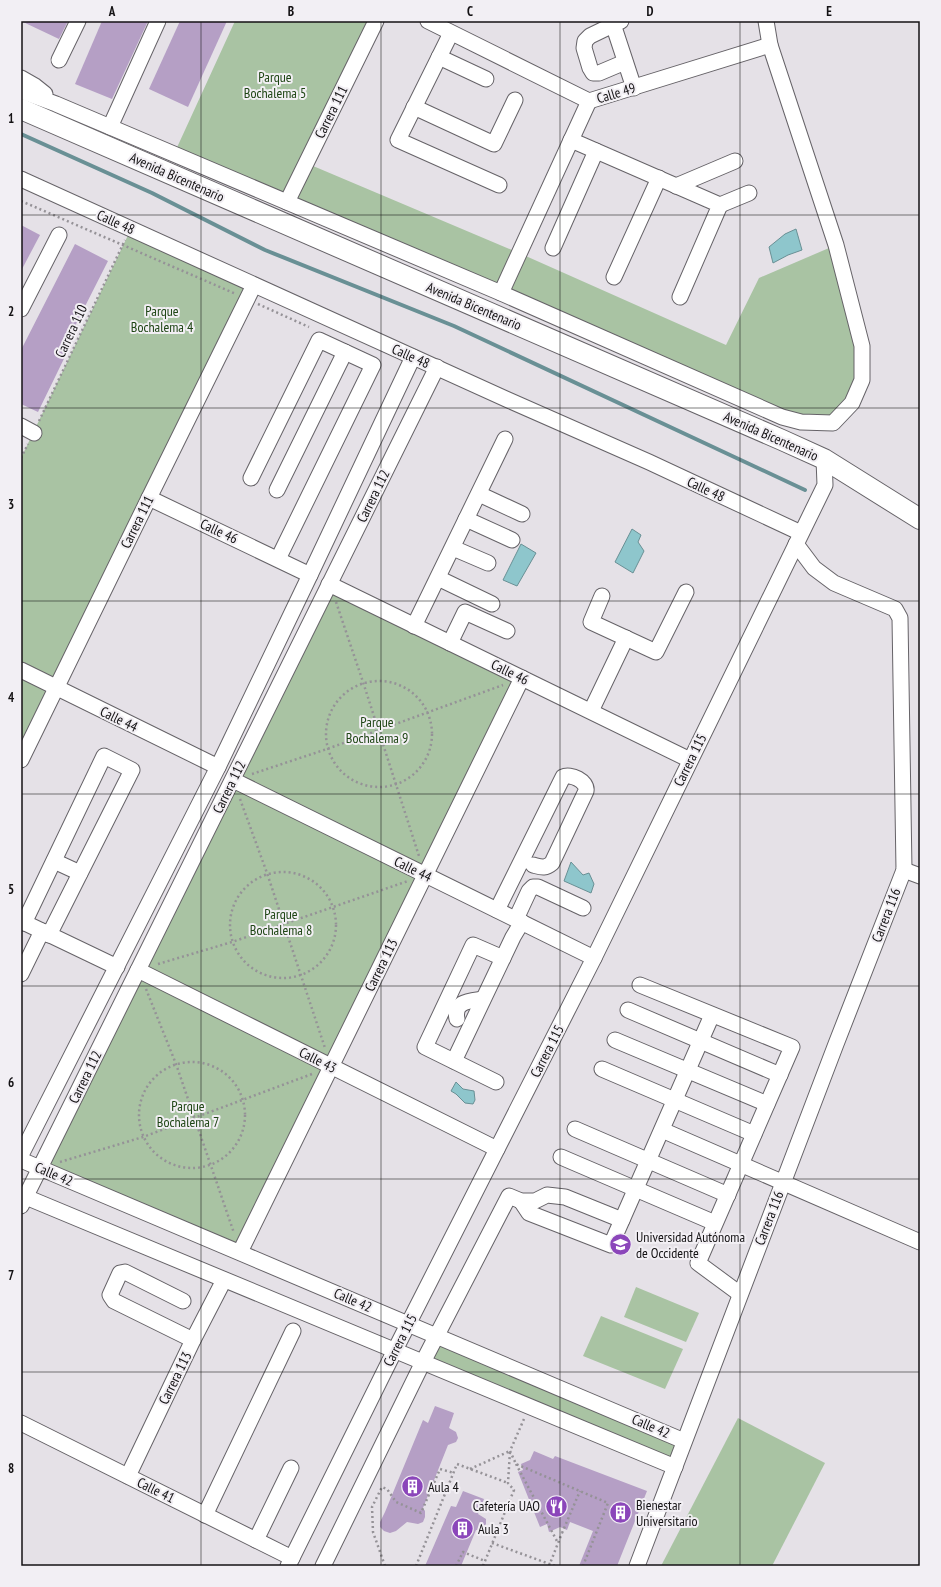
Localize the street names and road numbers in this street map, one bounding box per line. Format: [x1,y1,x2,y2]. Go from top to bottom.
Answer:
street label: Calle 49 [594,79,638,107]
street label: Carrera 111 [311,83,351,141]
street label: Avenida Bicentenario [127,148,227,206]
street label: Calle 48 [94,206,138,238]
street label: Avenida Bicentenario [424,278,524,334]
street label: Carrera 110 [51,302,91,360]
street label: Calle 48 [389,340,433,372]
street label: Avenida Bicentenario [721,407,821,465]
street label: Carrera 112 [353,467,393,525]
street label: Calle 48 [684,472,728,506]
street label: Carrera 111 [117,493,157,551]
street label: Calle 46 [197,514,241,548]
street label: Calle 46 [488,655,532,689]
street label: Calle 44 [97,702,141,736]
street label: Carrera 115 [670,731,710,789]
street label: Carrera 112 [209,758,249,816]
street label: Calle 44 [391,852,435,886]
street label: Carrera 116 [867,885,905,945]
street label: Carrera 113 [361,936,401,994]
street label: Carrera 115 [526,1022,568,1080]
street label: Calle 43 [296,1043,340,1077]
street label: Carrera 112 [65,1048,105,1106]
street label: Calle 42 [32,1158,76,1190]
street label: Carrera 116 [750,1188,788,1248]
street label: Calle 42 [331,1284,375,1316]
street label: Carrera 115 [379,1311,421,1369]
street label: Carrera 113 [155,1349,195,1407]
street label: Calle 42 [629,1410,673,1442]
street label: Calle 41 [134,1473,178,1507]

